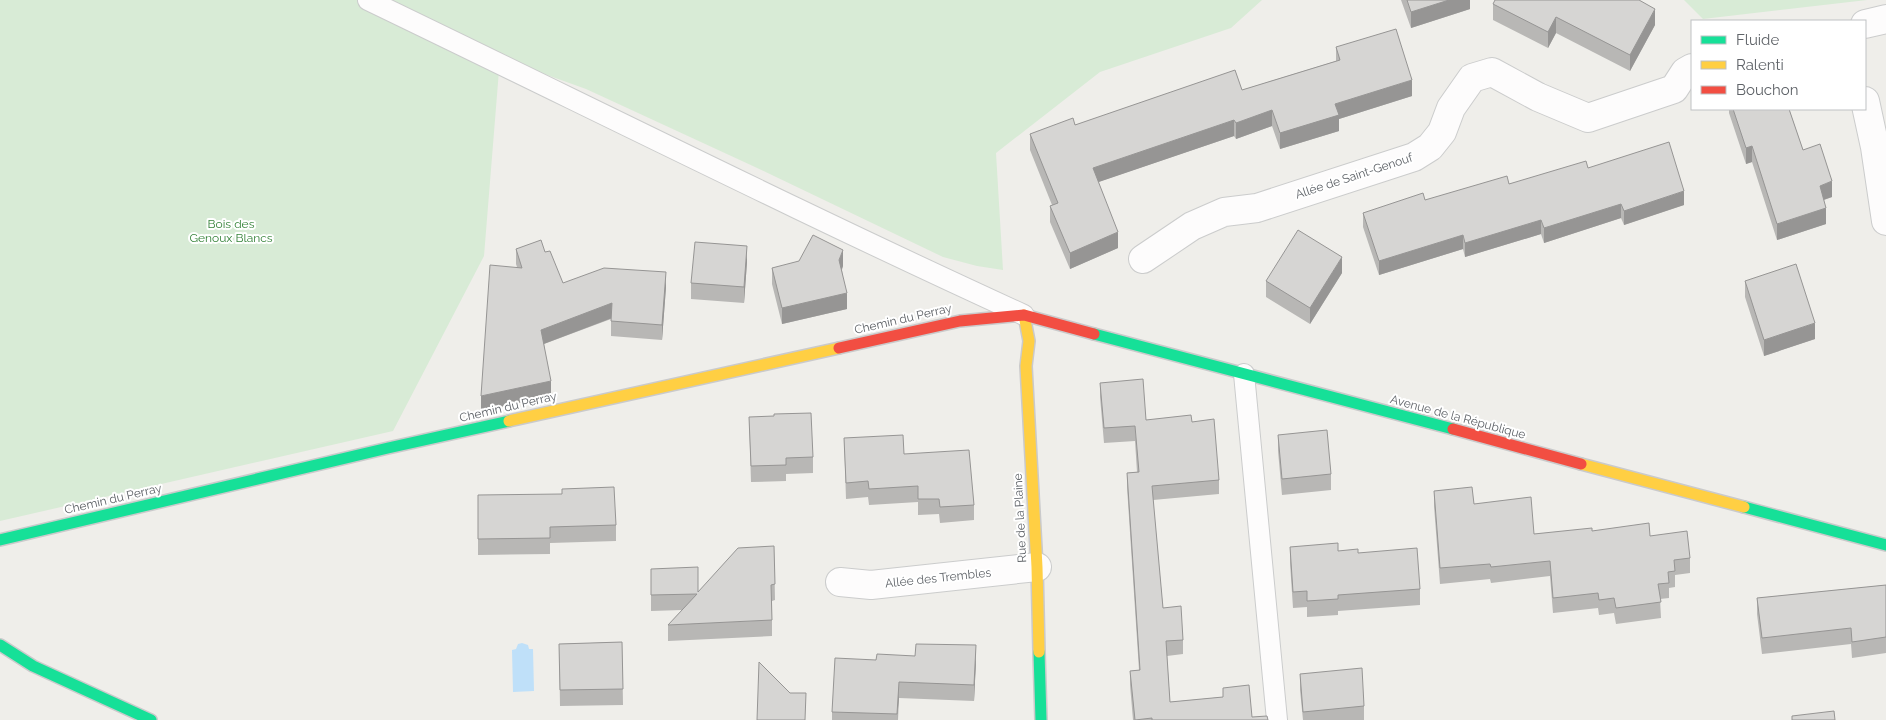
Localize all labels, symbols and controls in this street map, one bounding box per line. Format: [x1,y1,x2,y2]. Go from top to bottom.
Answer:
legend [1691,20,1866,110]
text: Fluide [1736,31,1779,49]
text: Ralenti [1736,56,1784,74]
text: Bouchon [1736,81,1798,99]
street label: Allée de Saint-Genouf [1294,150,1415,202]
park label: Bois des Genoux Blancs [189,217,273,245]
street label: Chemin du Perray [853,301,953,337]
street label: Chemin du Perray [458,389,558,425]
street label: Avenue de la République [1389,392,1527,442]
street label: Rue de la Plaine [1011,473,1029,563]
street label: Chemin du Perray [63,481,163,517]
street label: Allée des Trembles [884,565,992,591]

